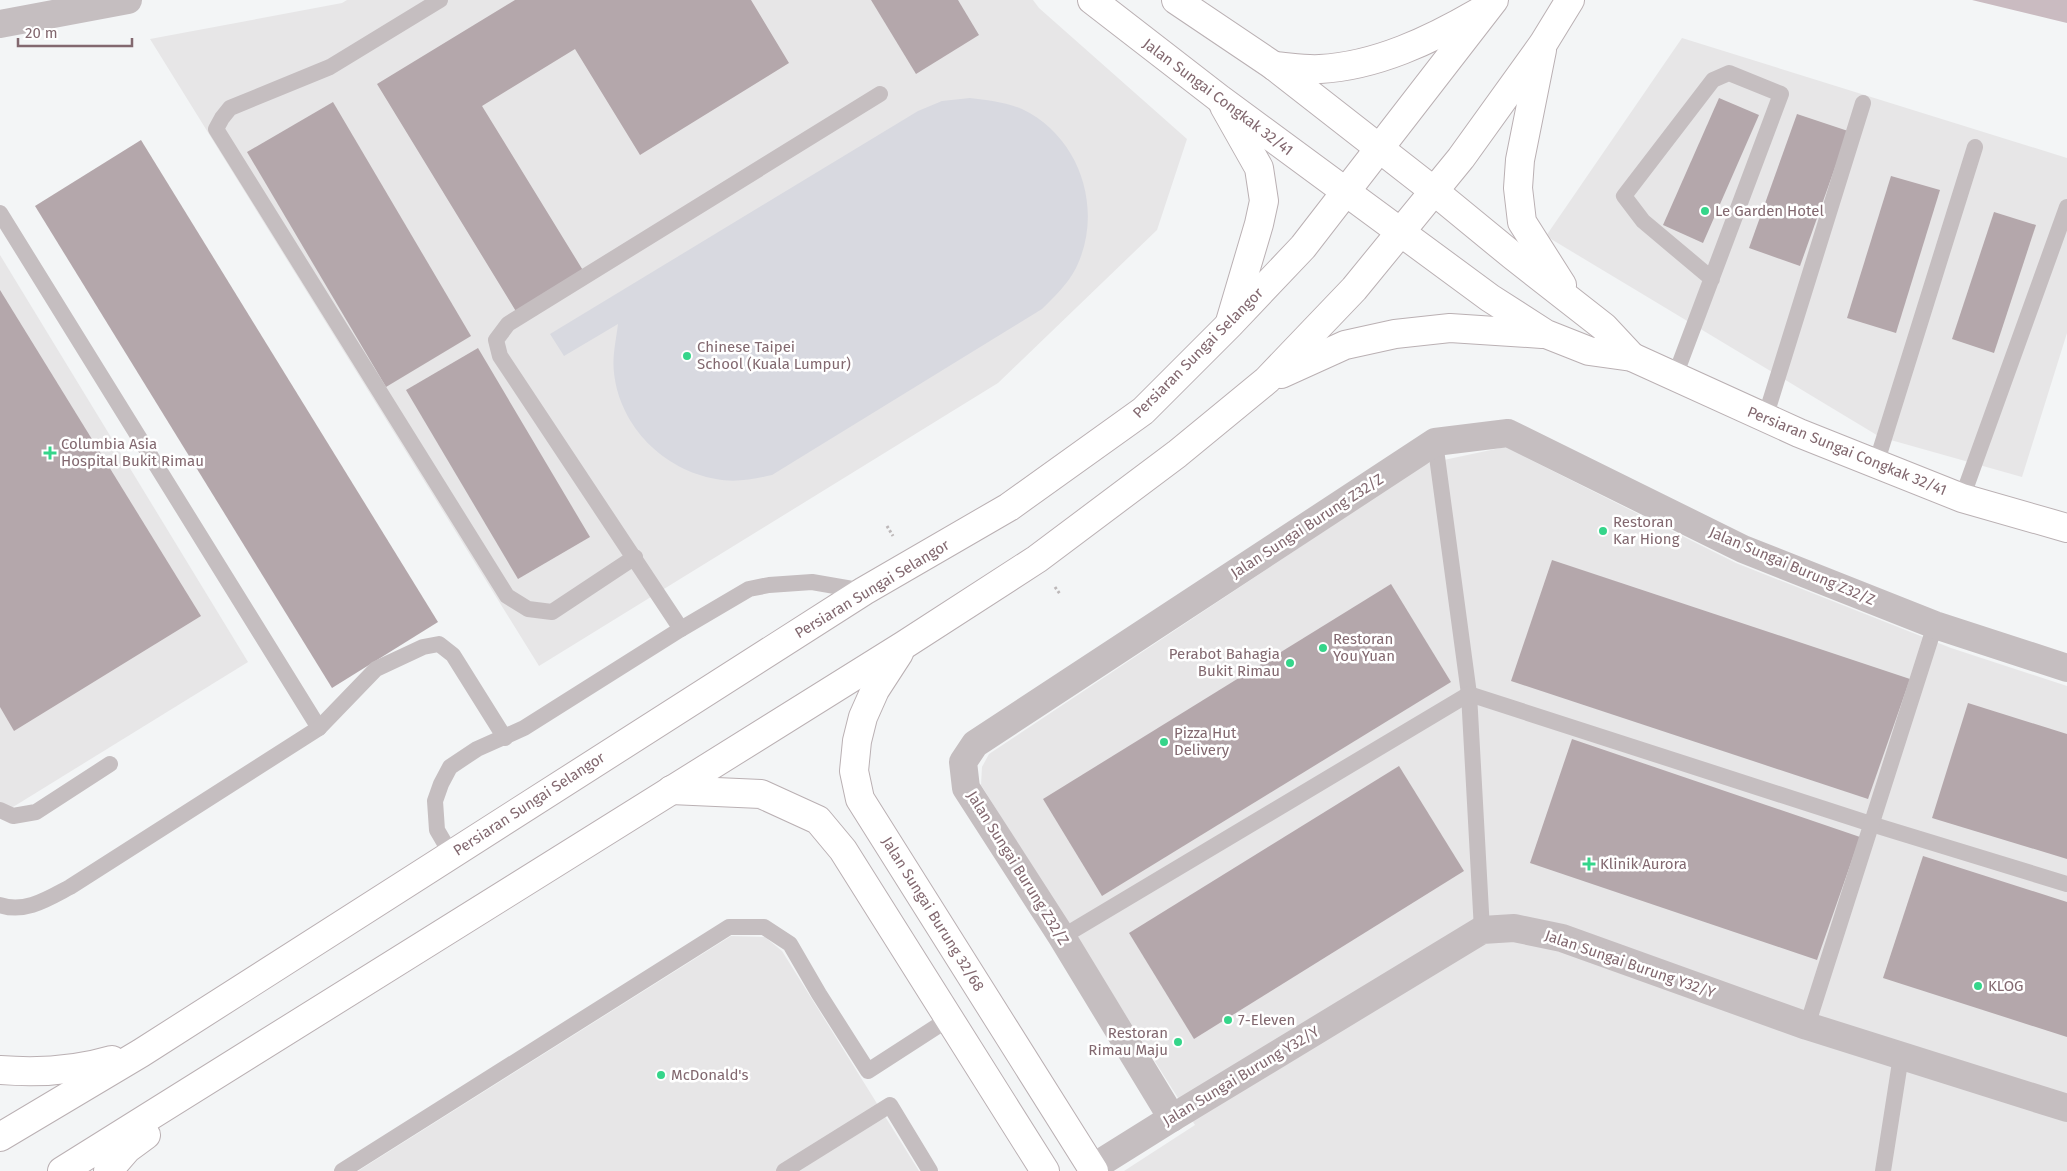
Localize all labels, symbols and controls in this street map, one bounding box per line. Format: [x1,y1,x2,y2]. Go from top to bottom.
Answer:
scale bar [18,15,131,47]
text: 20 m [25,24,58,42]
street label: Jalan Sungai Congkak 32/41 [1139,35,1297,159]
place label: Le Garden Hotel [1715,202,1824,220]
marker: Le Garden Hotel [1699,205,1711,217]
street label: Persiaran Sungai Selangor [1129,284,1267,422]
place label: Chinese Taipei School (Kuala Lumpur) [697,338,851,373]
marker: Chinese Taipei School (Kuala Lumpur) [681,350,693,362]
street label: Persiaran Sungai Congkak 32/41 [1745,403,1949,499]
place label: Columbia Asia Hospital Bukit Rimau [61,435,204,470]
marker: Columbia Asia Hospital Bukit Rimau [43,446,57,460]
street label: Jalan Sungai Burung Z32/Z [1227,470,1387,582]
place label: Restoran Kar Hiong [1613,513,1680,548]
street label: Jalan Sungai Burung Z32/Z [1706,523,1878,609]
marker: Restoran Kar Hiong [1597,525,1609,537]
street label: Persiaran Sungai Selangor [792,536,953,642]
place label: Restoran You Yuan [1333,630,1395,665]
marker: Restoran You Yuan [1317,642,1329,654]
place label: Perabot Bahagia Bukit Rimau [1169,645,1280,680]
marker: Perabot Bahagia Bukit Rimau [1284,657,1296,669]
place label: Pizza Hut Delivery [1174,724,1237,759]
marker: Pizza Hut Delivery [1158,736,1170,748]
street label: Persiaran Sungai Selangor [450,748,608,860]
street label: Jalan Sungai Burung Z32/Z [963,788,1073,948]
street label: Jalan Sungai Burung 32/68 [878,833,988,995]
place label: Klinik Aurora [1600,855,1687,873]
marker: Klinik Aurora [1582,857,1596,871]
street label: Jalan Sungai Burung Y32/Y [1542,926,1718,1002]
place label: KLOG [1988,977,2023,995]
marker: KLOG [1972,980,1984,992]
place label: 7-Eleven [1238,1011,1295,1029]
marker: 7-Eleven [1222,1014,1234,1026]
street label: Jalan Sungai Burung Y32/Y [1160,1022,1323,1130]
place label: Restoran Rimau Maju [1088,1024,1168,1059]
marker: Restoran Rimau Maju [1172,1036,1184,1048]
place label: McDonald's [671,1066,749,1084]
marker: McDonald's [655,1069,667,1081]

